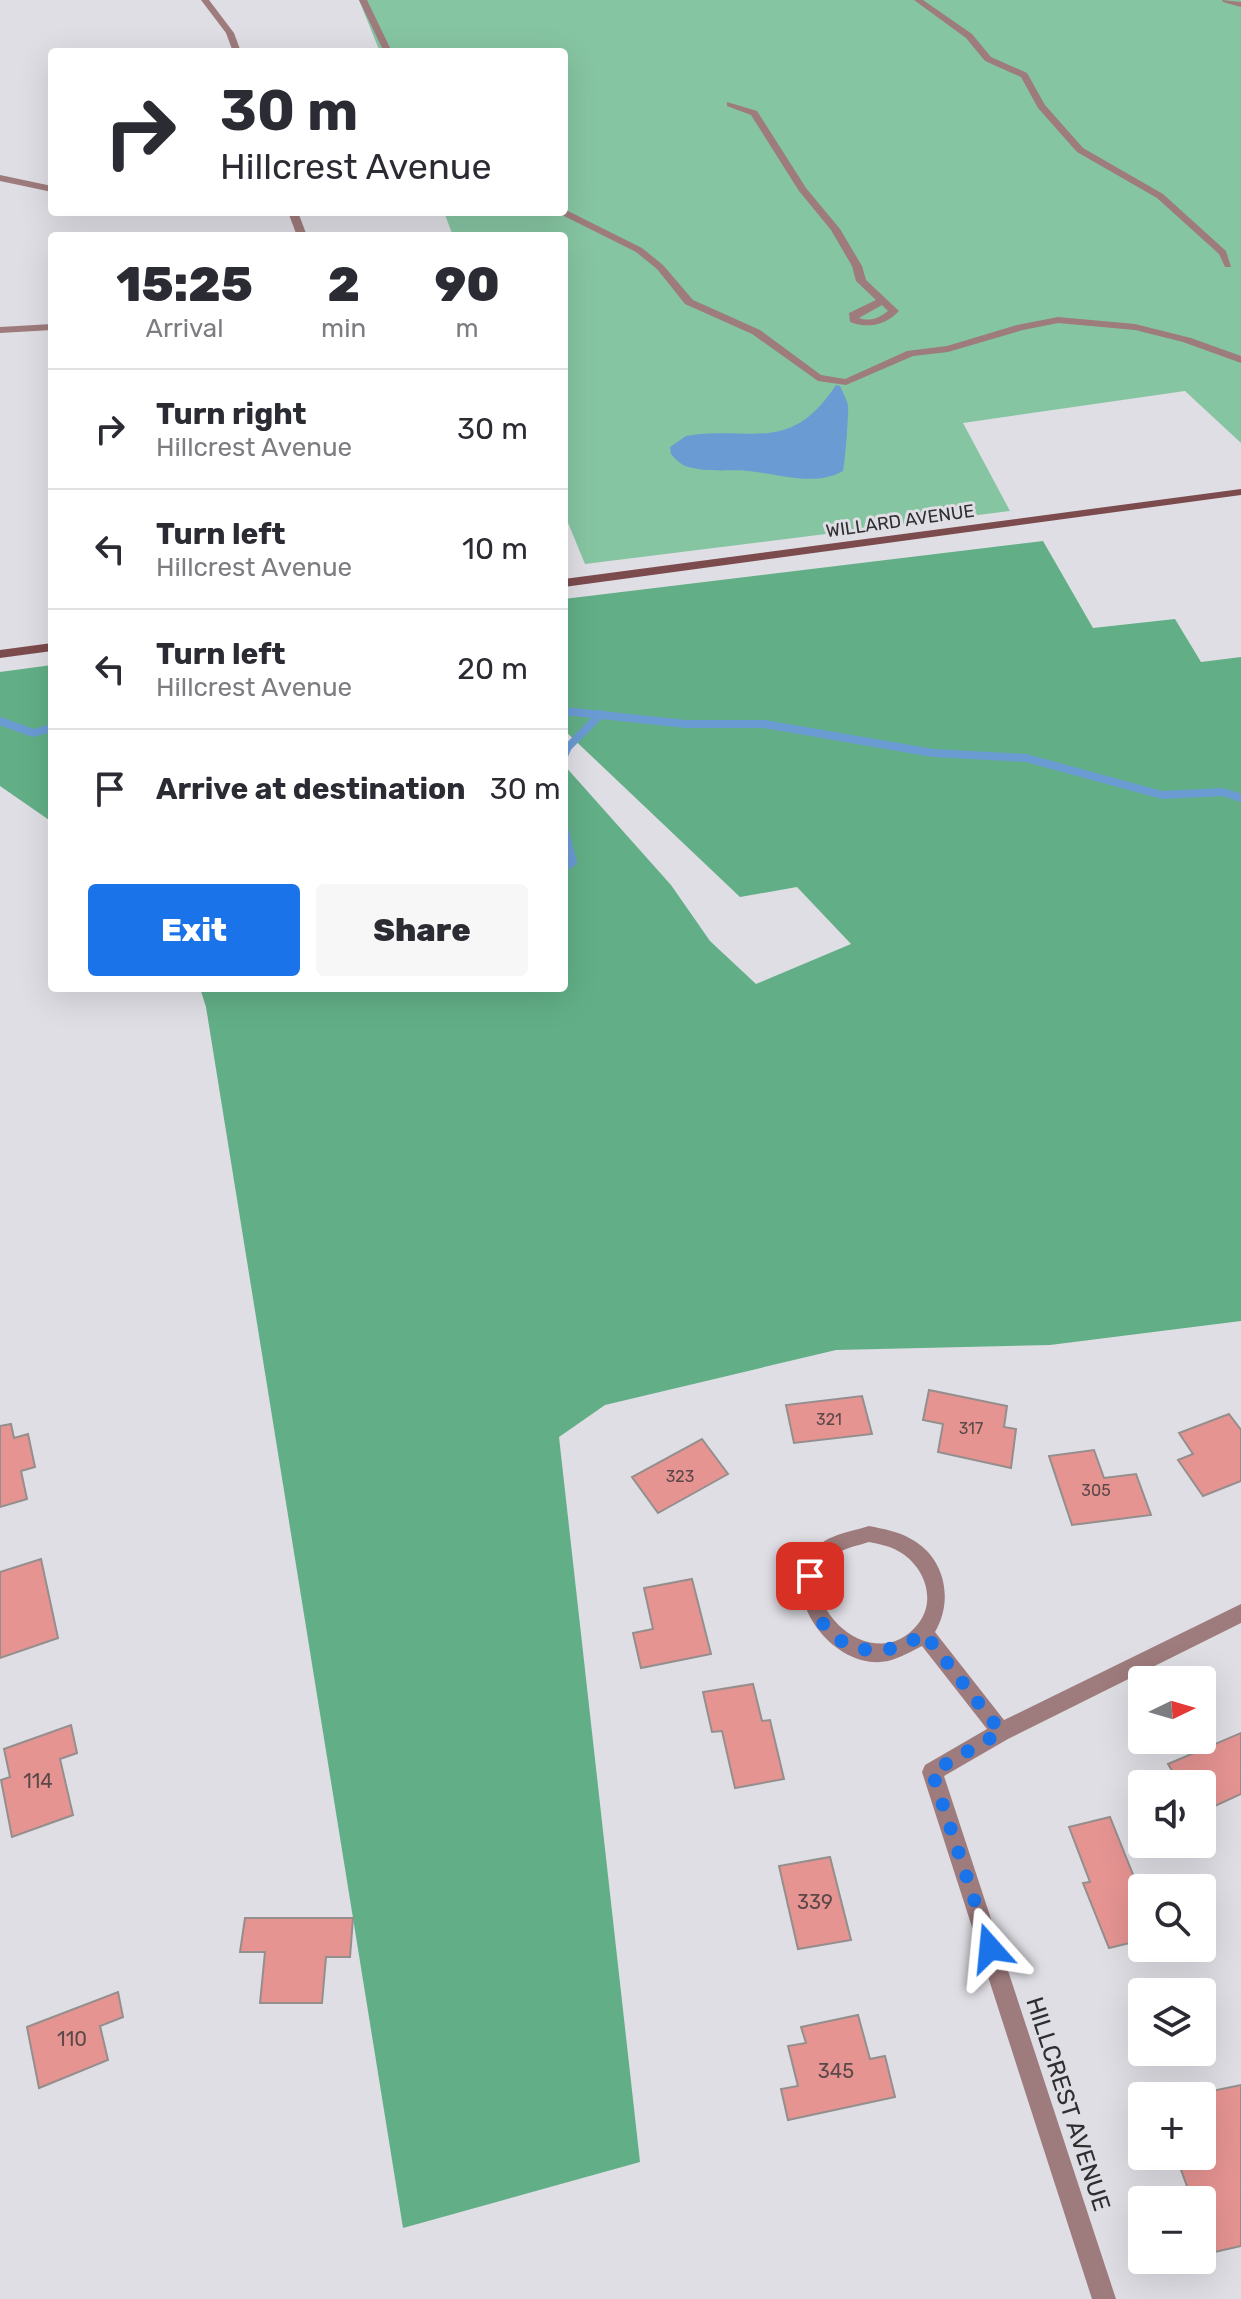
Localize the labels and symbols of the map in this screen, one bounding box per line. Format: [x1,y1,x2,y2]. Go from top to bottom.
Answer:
street label: WILLARD AVENUE [824,500,976,542]
house number: 321 [816,1410,842,1429]
house number: 317 [959,1419,983,1438]
house number: 323 [666,1467,694,1486]
house number: 305 [1081,1481,1111,1500]
pin [776,1542,844,1610]
north arrow [1128,1666,1216,1754]
house number: 114 [23,1769,53,1793]
house number: 339 [797,1890,833,1914]
position arrow [948,1906,1032,1990]
street label: HILLCREST AVENUE [1020,1994,1116,2214]
house number: 110 [57,2027,87,2051]
house number: 345 [818,2059,854,2083]

